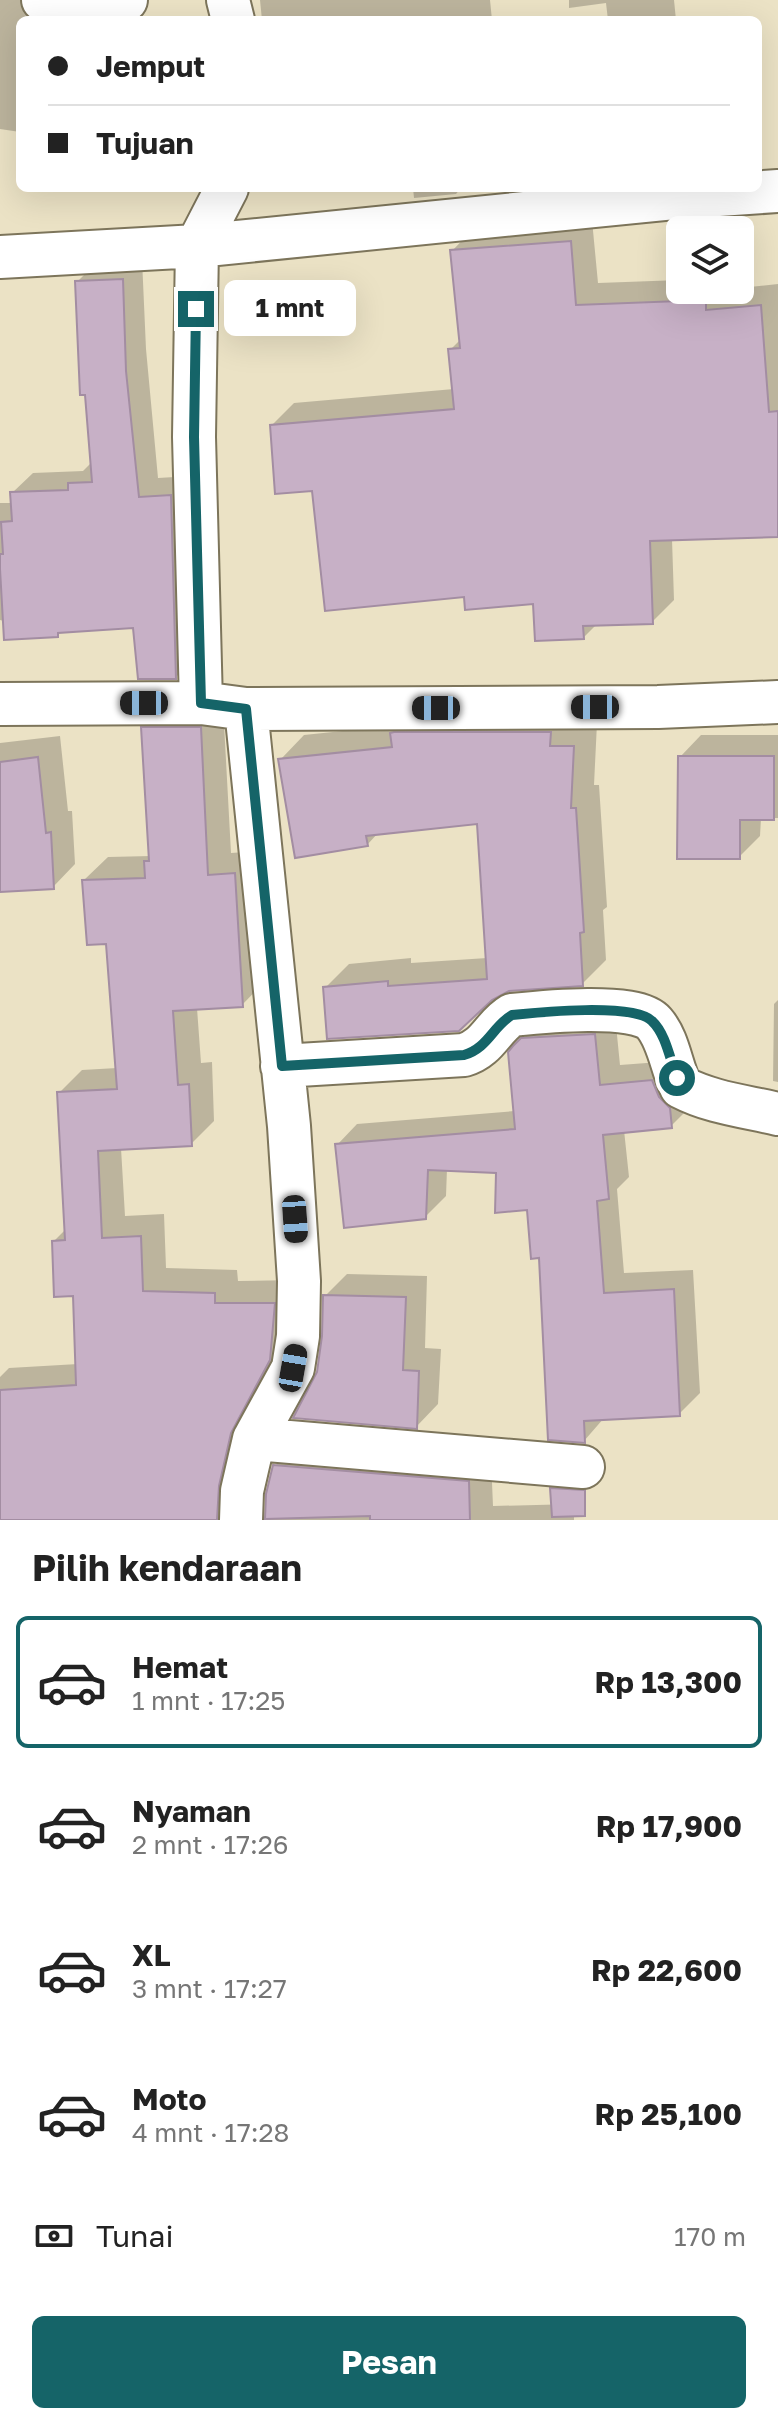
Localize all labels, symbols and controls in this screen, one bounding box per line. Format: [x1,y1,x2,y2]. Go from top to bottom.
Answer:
text: Jemput [96,48,205,84]
text: Tujuan [96,125,194,161]
map controls [666,216,754,304]
button: layers [666,216,754,304]
callout: 1 mnt [224,281,356,337]
route end [178,291,214,327]
text: 1 mnt [256,292,324,323]
car [120,691,168,715]
car [571,695,619,719]
car [412,696,460,720]
route start [659,1060,695,1096]
car [281,1194,309,1244]
car [277,1342,309,1394]
text: Pilih kendaraan [32,1546,302,1589]
icon: car [36,1646,108,1718]
text: Hemat [132,1649,228,1685]
text: Rp 13,300 [595,1664,742,1700]
text: 1 mnt · 17:25 [132,1685,285,1716]
icon: car [36,1790,108,1862]
text: Nyaman [132,1793,251,1829]
text: Rp 17,900 [596,1808,742,1844]
text: 2 mnt · 17:26 [132,1829,289,1860]
icon: car [36,1934,108,2006]
text: XL [132,1937,171,1973]
text: Rp 22,600 [591,1952,742,1988]
text: 3 mnt · 17:27 [132,1973,287,2004]
icon: car [36,2078,108,2150]
text: Moto [132,2081,207,2117]
text: Rp 25,100 [595,2096,742,2132]
text: 4 mnt · 17:28 [132,2117,289,2148]
icon: cash [32,2214,76,2258]
text: Tunai [96,2218,174,2254]
text: 170 m [674,2221,746,2252]
button: Pesan [32,2316,746,2408]

